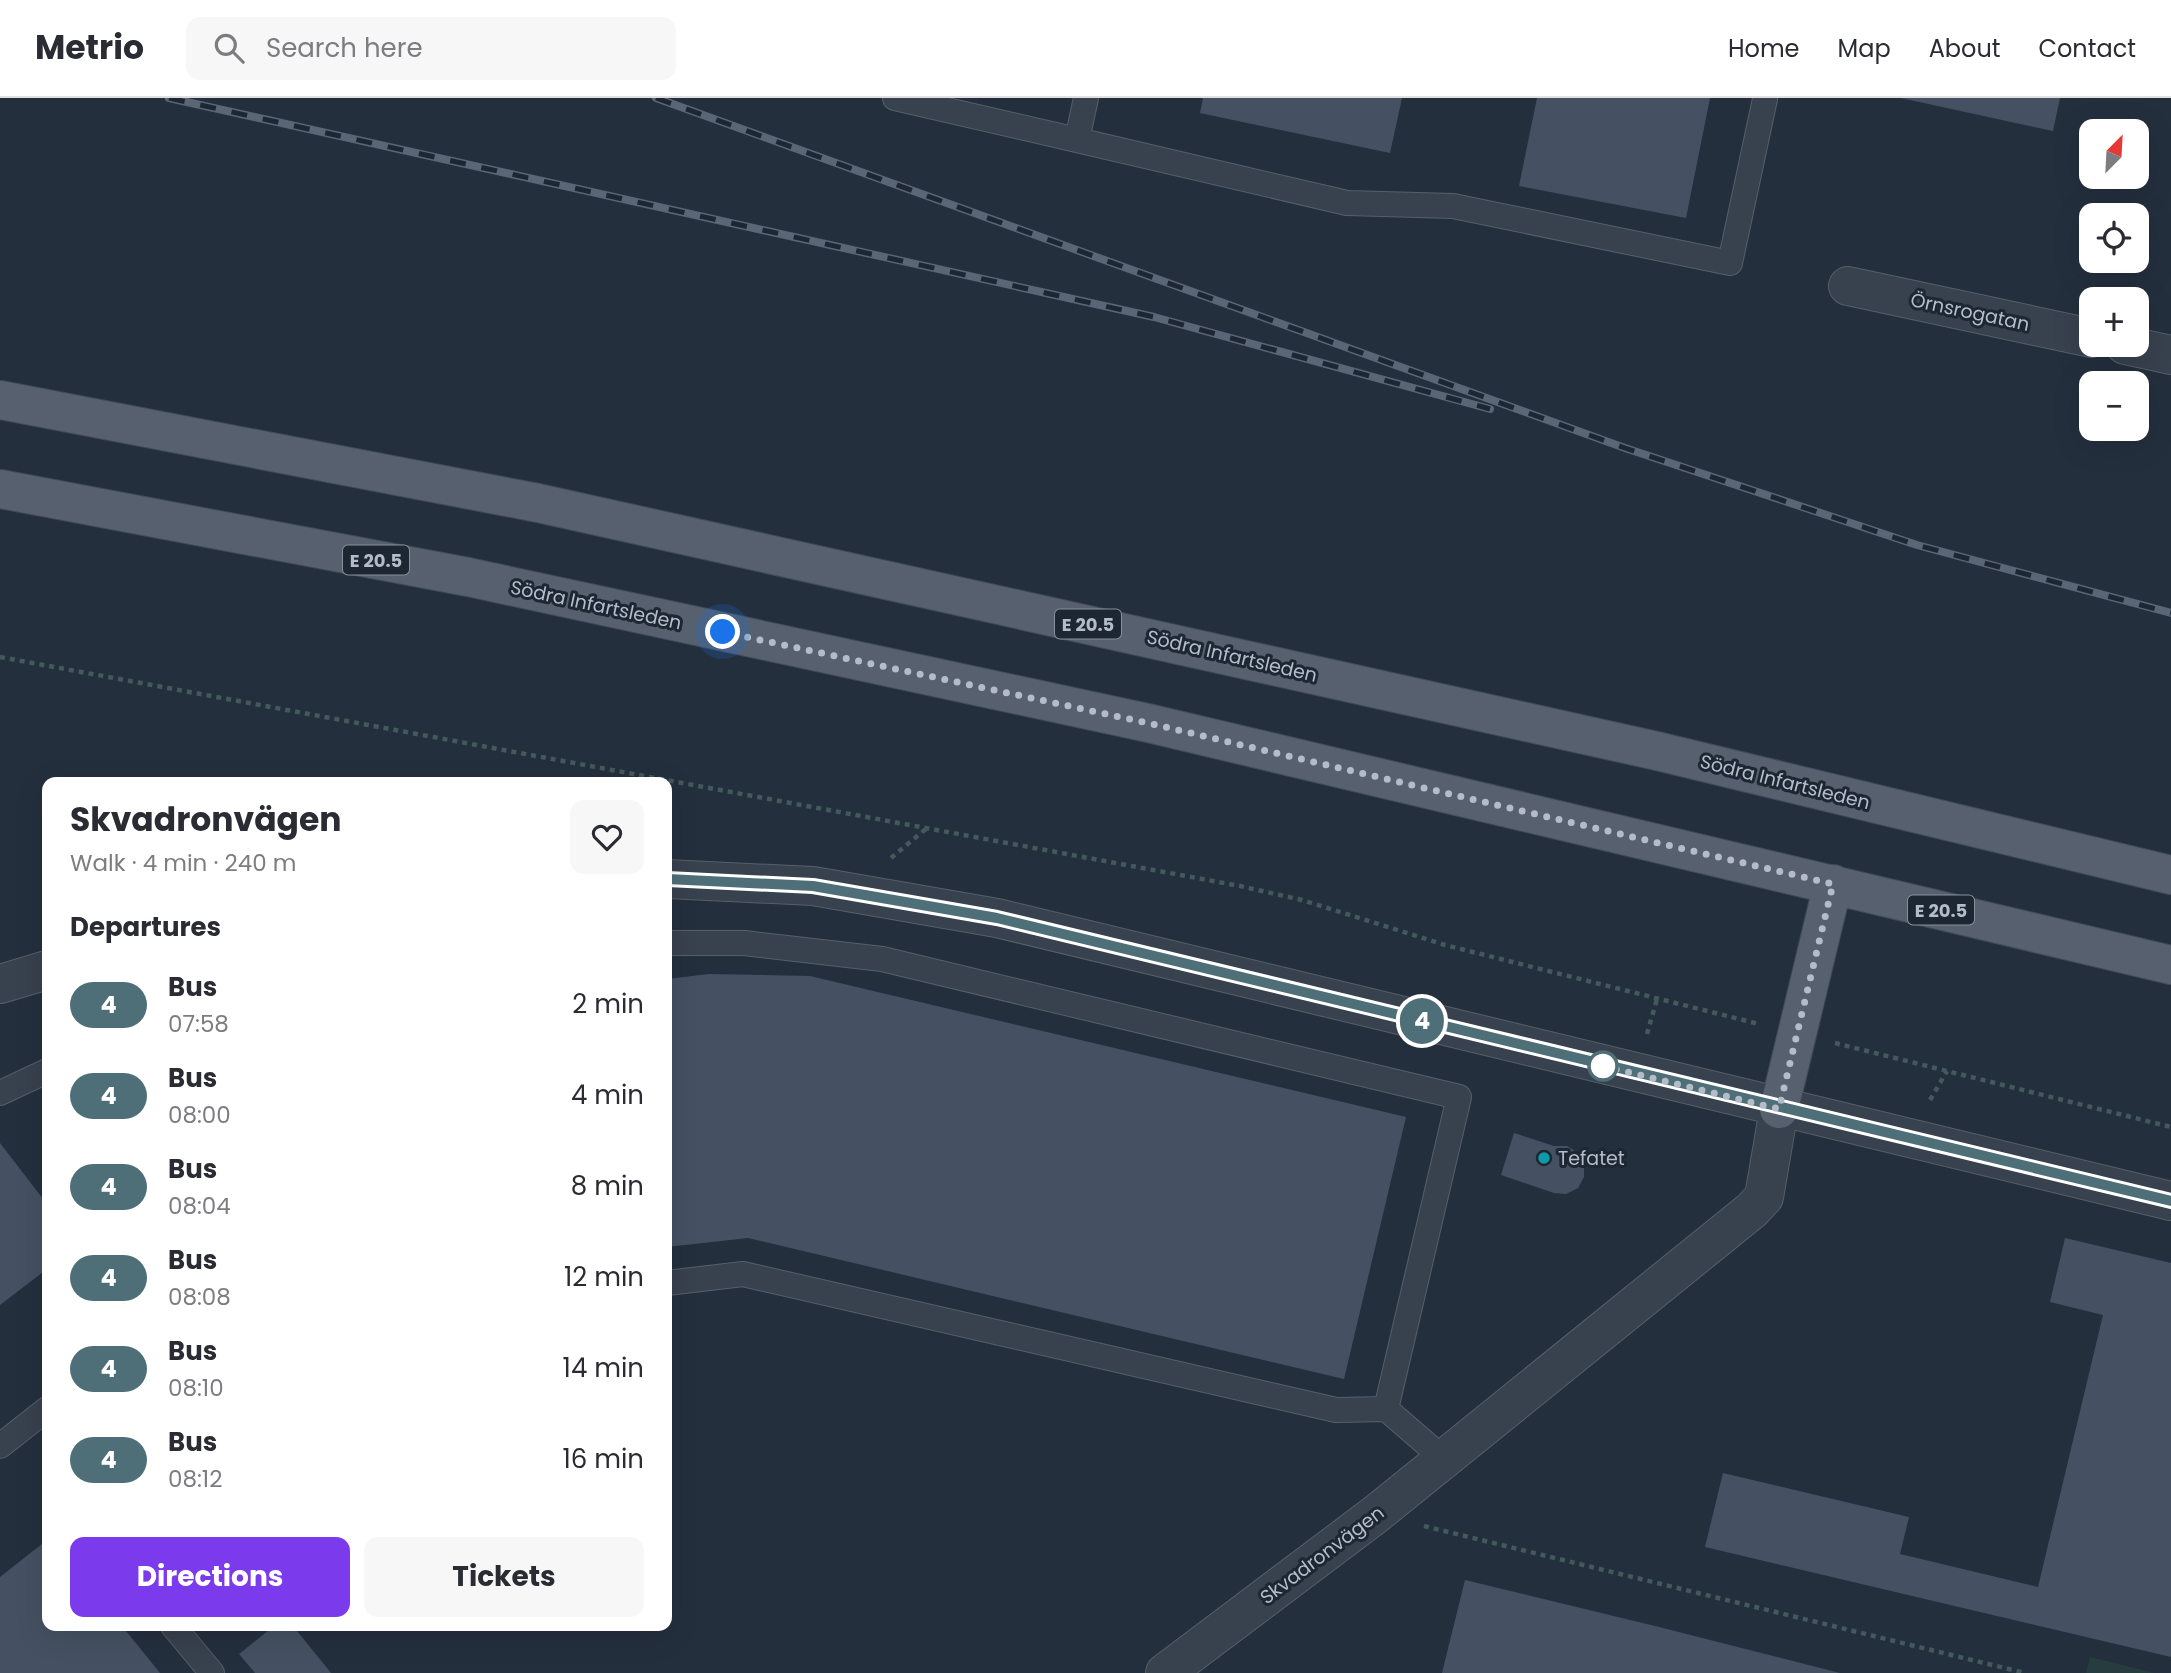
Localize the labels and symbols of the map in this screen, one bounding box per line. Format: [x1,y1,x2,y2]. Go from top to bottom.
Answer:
north arrow [2079,119,2149,189]
street label: Örnsrogatan [1908,286,2032,338]
road number: E 20.5 [343,546,409,574]
street label: Södra Infartsleden [508,574,684,636]
road number: E 20.5 [1055,610,1121,638]
your location [705,614,740,649]
street label: Södra Infartsleden [1144,623,1320,689]
street label: Södra Infartsleden [1697,748,1873,816]
road number: E 20.5 [1908,896,1974,924]
line badge: 4 [1399,998,1445,1044]
unlabelled marker [1588,1051,1618,1081]
place label: Tefatet [1558,1145,1625,1172]
marker: Tefatet [1536,1150,1552,1166]
street label: Skvadronvägen [1254,1499,1390,1611]

